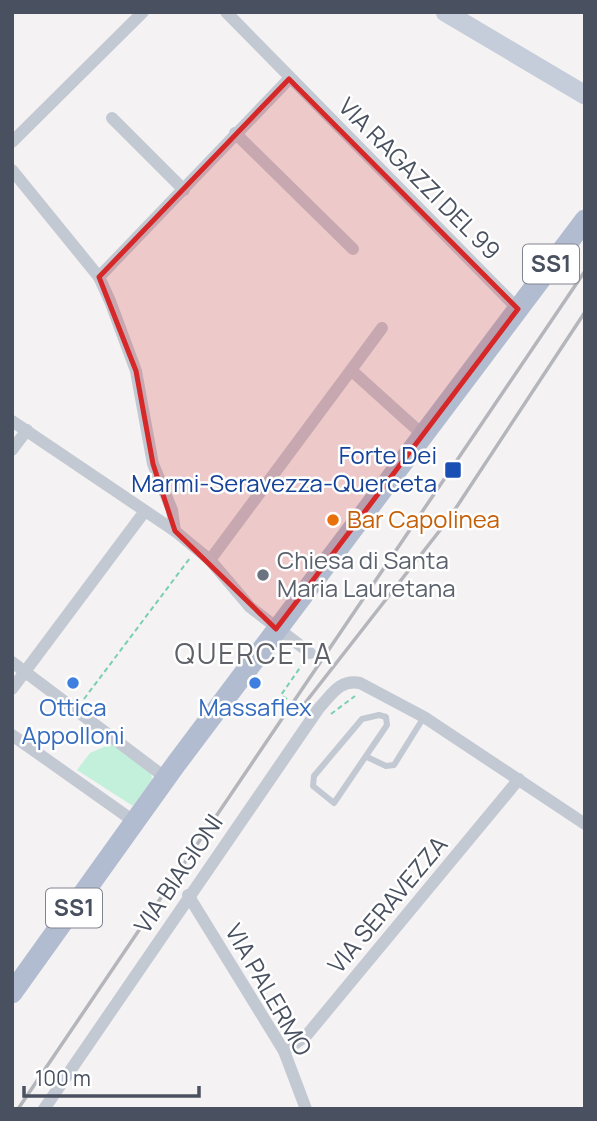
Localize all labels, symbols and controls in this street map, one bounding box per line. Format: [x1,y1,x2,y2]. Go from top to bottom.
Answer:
street label: VIA RAGAZZI DEL 99 [332,90,508,266]
road number: SS1 [523,244,579,284]
place label: Forte Dei Marmi-Seravezza-Querceta [131,438,437,499]
marker: Forte Dei Marmi-Seravezza-Querceta [443,460,463,480]
place label: Bar Capolinea [347,502,500,535]
marker: Bar Capolinea [325,512,341,528]
place label: Chiesa di Santa Maria Lauretana [277,543,456,604]
marker: Chiesa di Santa Maria Lauretana [255,567,271,583]
district label: QUERCETA [174,634,334,672]
marker: Ottica Appolloni [65,675,81,691]
marker: Massaflex [247,675,263,691]
place label: Ottica Appolloni [21,690,125,751]
place label: Massaflex [198,690,312,723]
street label: VIA BIAGIONI [126,807,230,939]
street label: VIA SERAVEZZA [320,828,454,980]
road number: SS1 [46,888,102,928]
street label: VIA PALERMO [218,917,320,1061]
scale bar [24,1054,200,1098]
text: 100 m [35,1064,91,1092]

